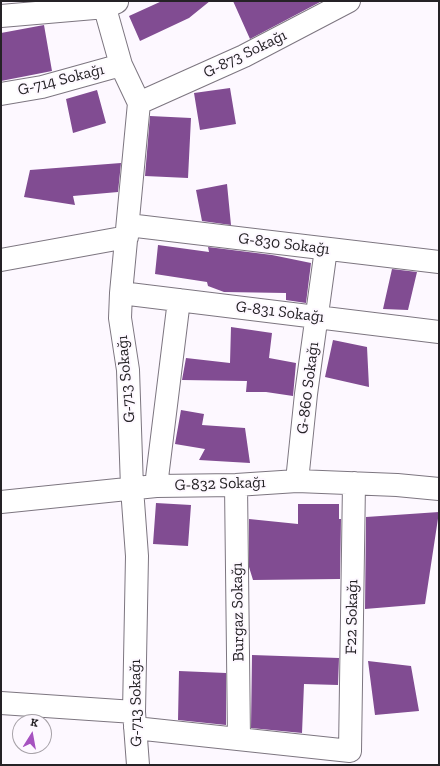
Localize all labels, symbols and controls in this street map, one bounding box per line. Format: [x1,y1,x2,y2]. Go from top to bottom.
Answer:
street label: G-873 Sokağı [200,26,290,82]
street label: G-714 Sokağı [16,60,106,100]
street label: G-830 Sokağı [237,229,331,259]
street label: G-831 Sokağı [235,297,325,327]
street label: G-713 Sokağı [113,335,139,423]
street label: G-860 Sokağı [293,341,323,435]
street label: G-832 Sokağı [174,473,266,495]
street label: Burgaz Sokağı [228,562,248,662]
street label: F22 Sokağı [342,579,362,655]
street label: G-713 Sokağı [126,659,146,747]
north arrow [12,714,52,754]
text: K [29,716,39,730]

